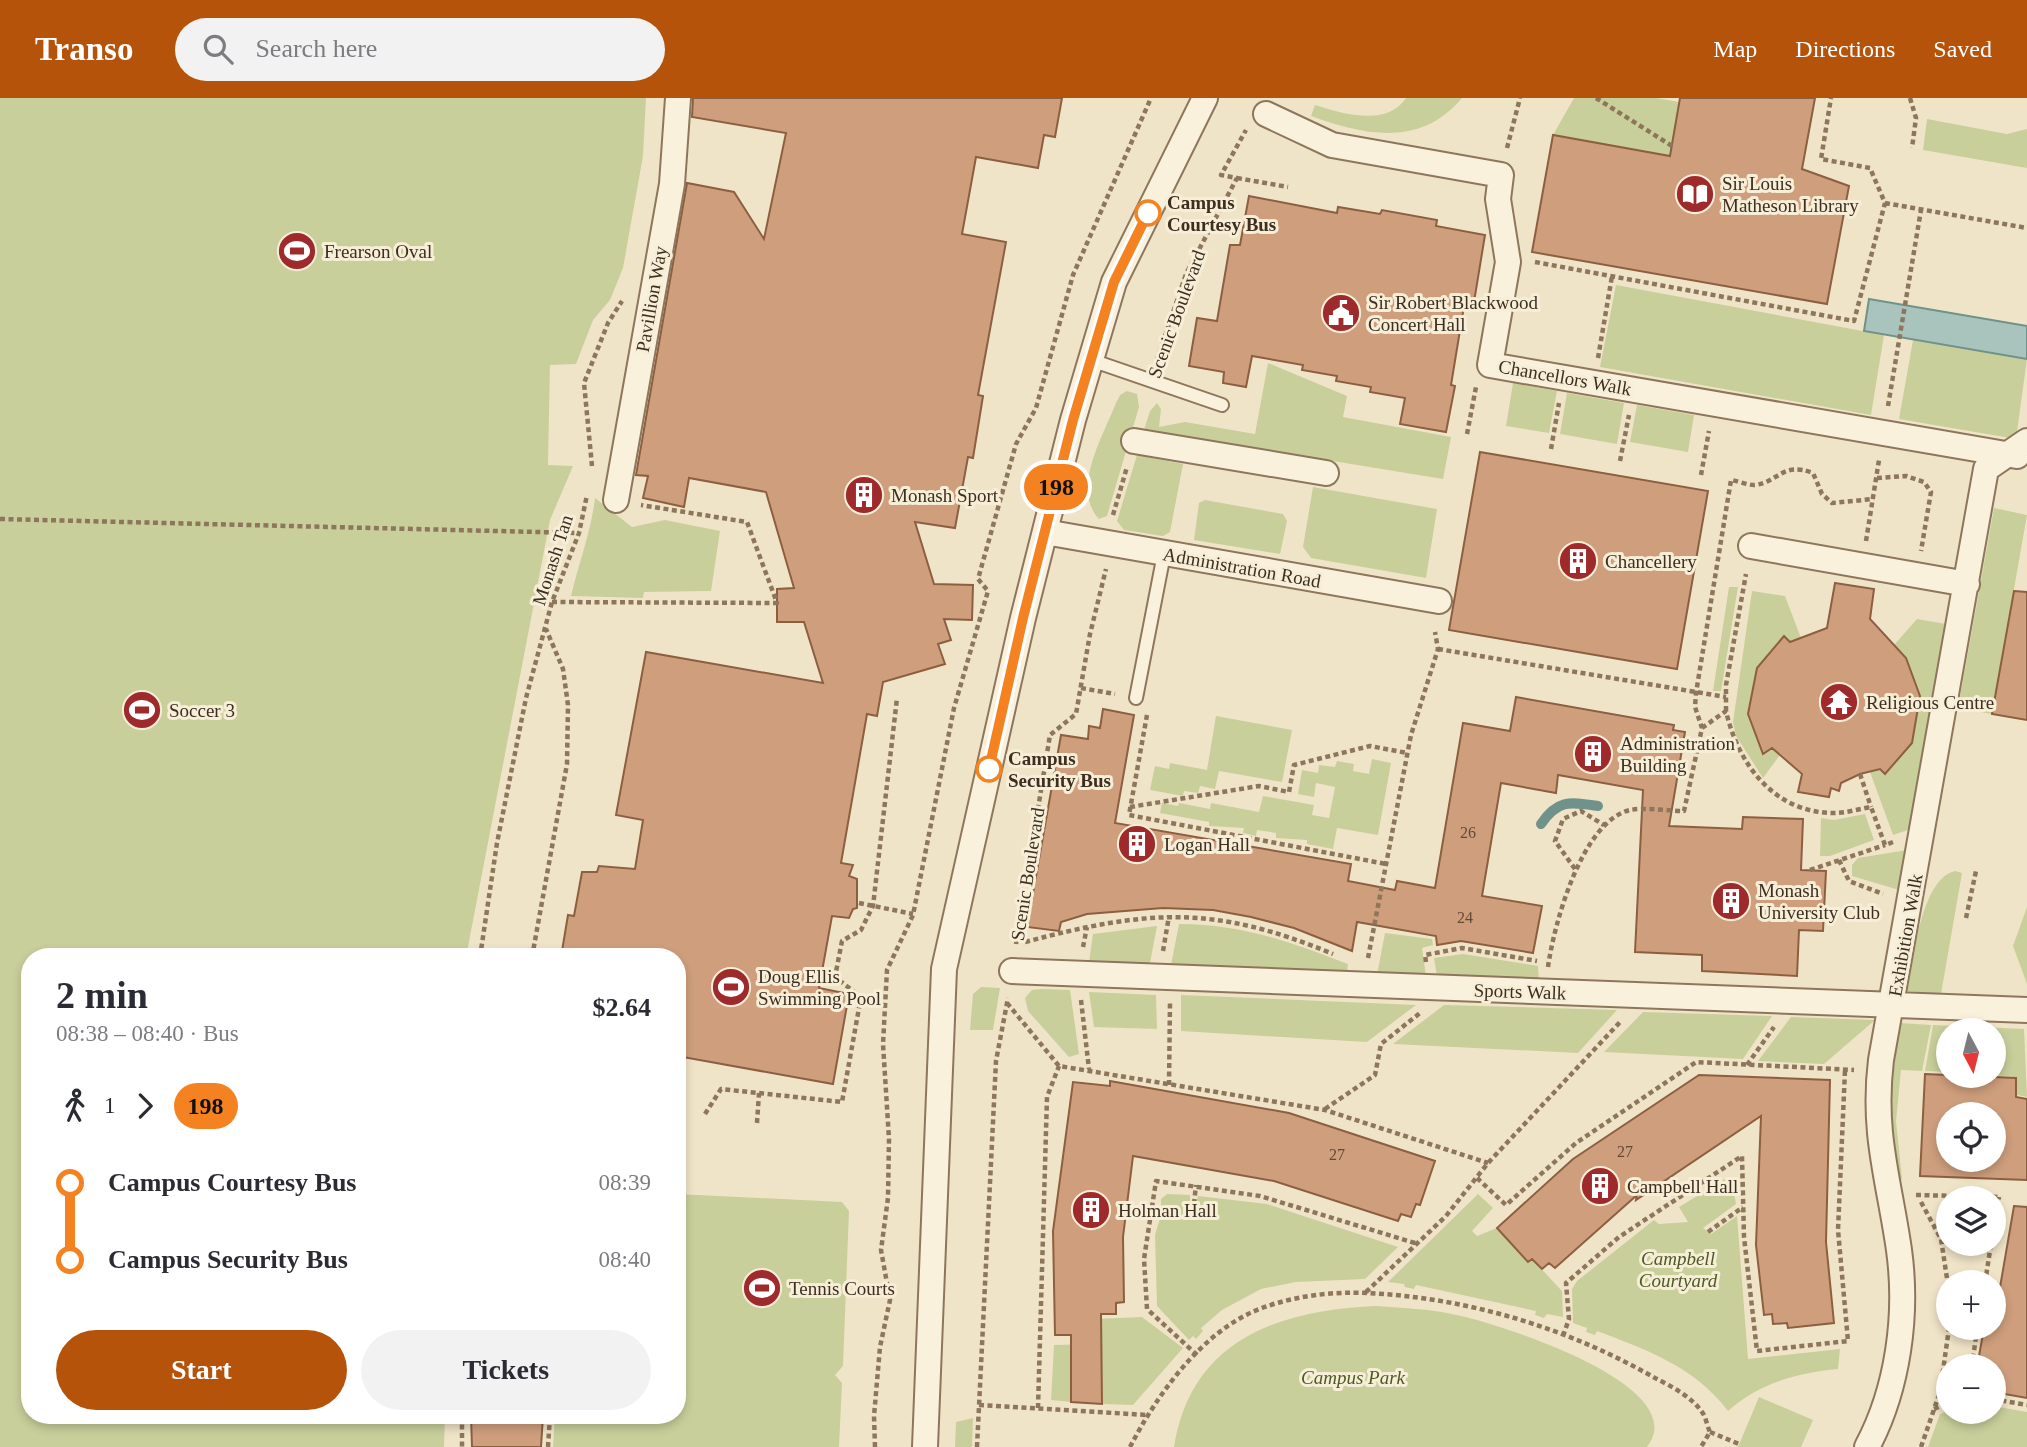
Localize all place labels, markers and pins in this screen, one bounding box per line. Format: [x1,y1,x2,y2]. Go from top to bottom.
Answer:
library icon: Sir Louis Matheson Library [1674,173,1716,215]
place label: Sir Louis Matheson Library [1722,173,1859,216]
place label: Campus Courtesy Bus [1167,192,1276,235]
marker: Campus Courtesy Bus [1135,200,1161,226]
sports icon: Frearson Oval [276,230,318,272]
place label: Frearson Oval [324,241,432,262]
public building icon: Sir Robert Blackwood Concert Hall [1320,292,1362,334]
place label: Sir Robert Blackwood Concert Hall [1368,292,1538,335]
building icon: Monash Sport [843,474,885,516]
place label: Monash Sport [891,485,999,506]
building icon: Chancellery [1557,540,1599,582]
place label: Chancellery [1605,551,1697,572]
temple icon: Religious Centre [1818,681,1860,723]
sports icon: Soccer 3 [121,689,163,731]
place label: Religious Centre [1866,692,1994,713]
place label: Soccer 3 [169,700,235,721]
building icon: Administration Building [1572,733,1614,775]
place label: Administration Building [1620,733,1736,776]
place label: Campus Security Bus [1008,748,1111,791]
marker: Campus Security Bus [976,756,1002,782]
building icon: Logan Hall [1116,823,1158,865]
place label: Logan Hall [1164,834,1250,855]
building icon: Monash University Club [1710,880,1752,922]
place label: Monash University Club [1758,880,1880,923]
sports icon: Doug Ellis Swimming Pool [710,966,752,1008]
place label: Doug Ellis Swimming Pool [758,966,881,1009]
building icon: Campbell Hall [1579,1165,1621,1207]
place label: Campbell Hall [1627,1176,1738,1197]
building icon: Holman Hall [1070,1189,1112,1231]
place label: Holman Hall [1118,1200,1217,1221]
sports icon: Tennis Courts [741,1267,783,1309]
place label: Tennis Courts [789,1278,895,1299]

